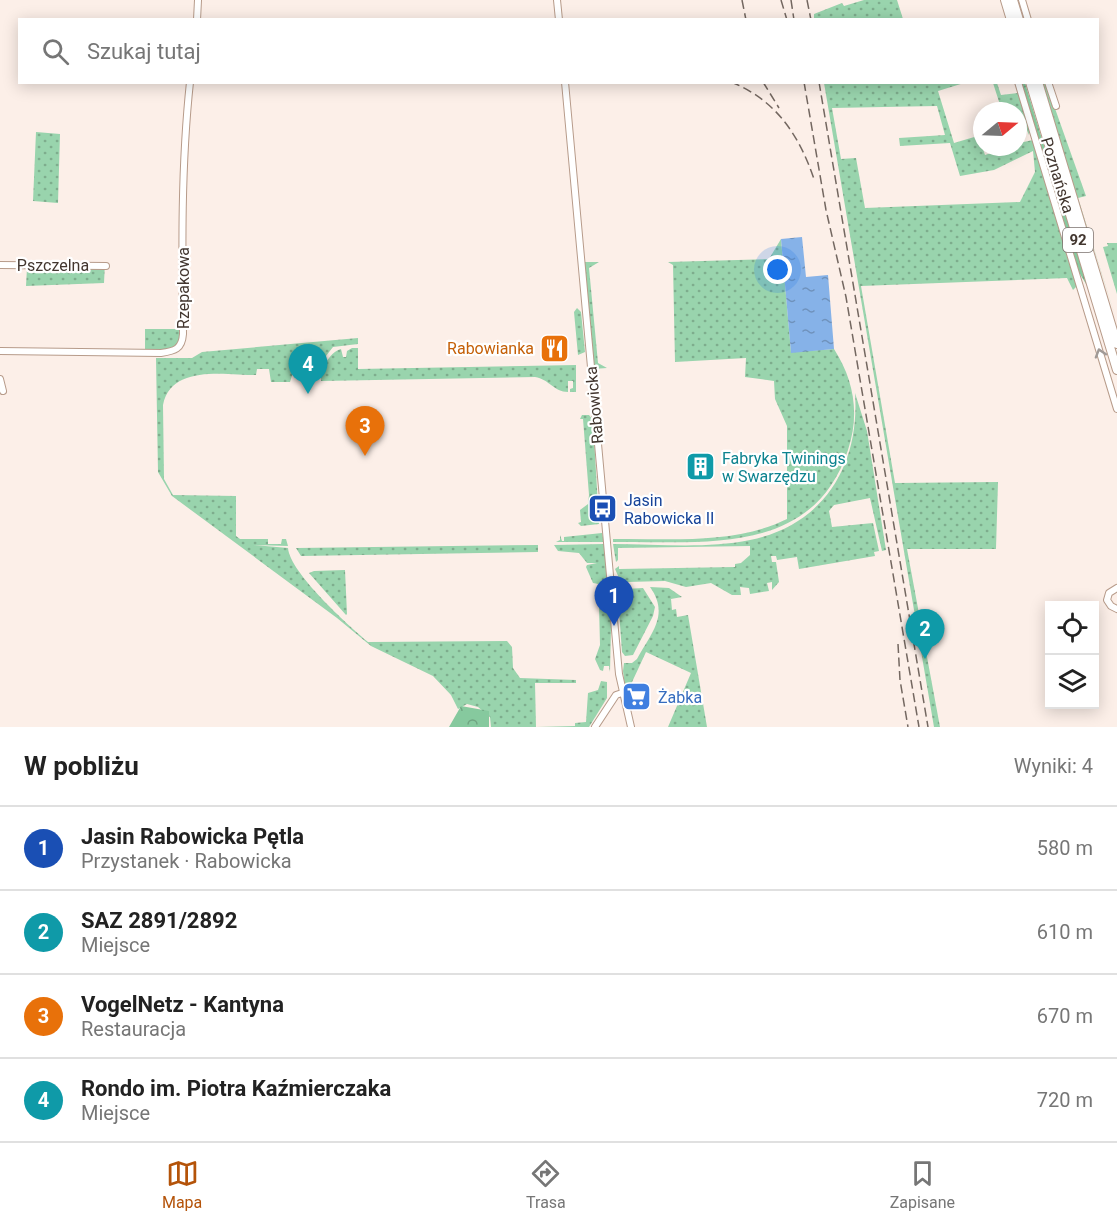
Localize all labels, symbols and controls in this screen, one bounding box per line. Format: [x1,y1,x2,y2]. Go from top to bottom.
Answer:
search box [18,18,1099,84]
icon: search [39,35,72,68]
text: Szukaj tutaj [87,39,201,64]
north arrow [973,102,1027,156]
street label: Poznańska [1037,135,1078,215]
road number: 92 [1063,228,1093,252]
street label: Rzepakowa [174,247,193,329]
your location [763,255,792,284]
street label: Pszczelna [17,256,89,275]
restaurant icon: Rabowianka [539,332,571,364]
place label: Rabowianka [447,339,534,358]
pin: 4 [288,344,328,394]
one-way arrow [1095,348,1107,359]
street label: Rabowicka [582,365,607,445]
pin: 3 [346,406,385,456]
place label: Fabryka Twinings w Swarzędzu [722,449,846,486]
building icon: Fabryka Twinings w Swarzędzu [685,451,717,483]
place label: Jasin Rabowicka II [624,491,714,528]
bus stop icon: Jasin Rabowicka II [587,493,619,525]
pin: 1 [594,576,634,626]
map controls [1045,601,1099,709]
button: locate [1045,601,1099,655]
pin: 2 [906,610,944,659]
button: layers [1045,655,1099,709]
supermarket icon: Żabka [621,681,653,713]
place label: Żabka [658,688,702,707]
text: W pobliżu [24,751,139,781]
text: Wyniki: 4 [1014,754,1093,778]
text: Jasin Rabowicka Pętla [81,824,304,849]
text: 1 [38,836,49,860]
text: 580 m [1037,836,1093,860]
text: Przystanek · Rabowicka [81,849,292,873]
text: SAZ 2891/2892 [81,908,237,933]
text: 2 [38,920,49,944]
text: 610 m [1037,920,1093,944]
text: Miejsce [81,933,150,957]
text: VogelNetz - Kantyna [81,992,284,1017]
text: 3 [38,1004,49,1028]
text: 670 m [1037,1004,1093,1028]
text: Restauracja [81,1017,186,1041]
text: Rondo im. Piotra Kaźmierczaka [81,1076,391,1101]
text: 4 [38,1088,49,1112]
text: 720 m [1037,1088,1093,1112]
text: Miejsce [81,1101,150,1125]
tab: Mapa [162,1157,202,1212]
tab: Trasa [526,1157,566,1212]
tab: Zapisane [890,1157,955,1212]

